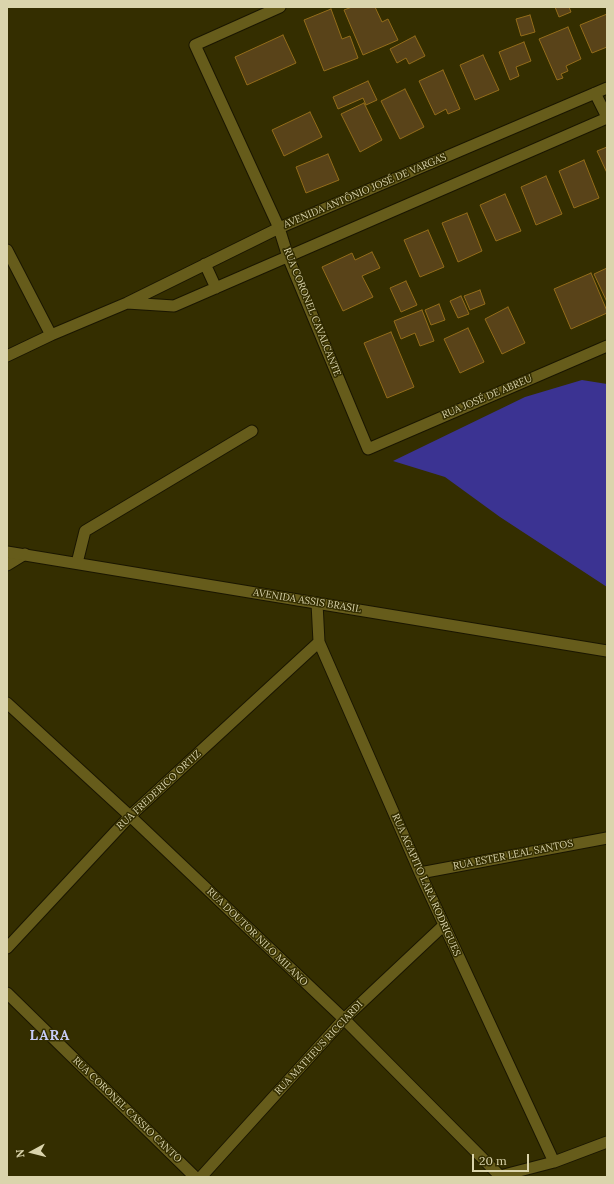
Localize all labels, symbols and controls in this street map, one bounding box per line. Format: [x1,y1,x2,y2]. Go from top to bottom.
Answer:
street label: AVENIDA ANTÔNIO JOSÉ DE VARGAS [282,151,448,231]
street label: RUA CORONEL CAVALCANTE [281,246,343,378]
street label: RUA JOSÉ DE ABREU [440,373,534,421]
street label: AVENIDA ASSIS BRASIL [252,587,362,615]
street label: RUA FREDERICO ORTIZ [114,748,204,832]
street label: RUA AGAPITO LARA RODRIGUES [389,812,463,958]
street label: RUA ESTER LEAL SANTOS [452,837,574,873]
street label: RUA DOUTOR NILO MILANO [204,886,310,988]
street label: RUA MATHEUS RICCIARDI [272,999,366,1097]
district label: LARA [30,1028,70,1044]
street label: RUA CORONEL CASSIO CANTO [70,1055,184,1165]
north arrow [12,1132,52,1172]
scale bar [474,1146,531,1172]
text: N [13,1148,28,1159]
text: 20 m [479,1153,507,1168]

